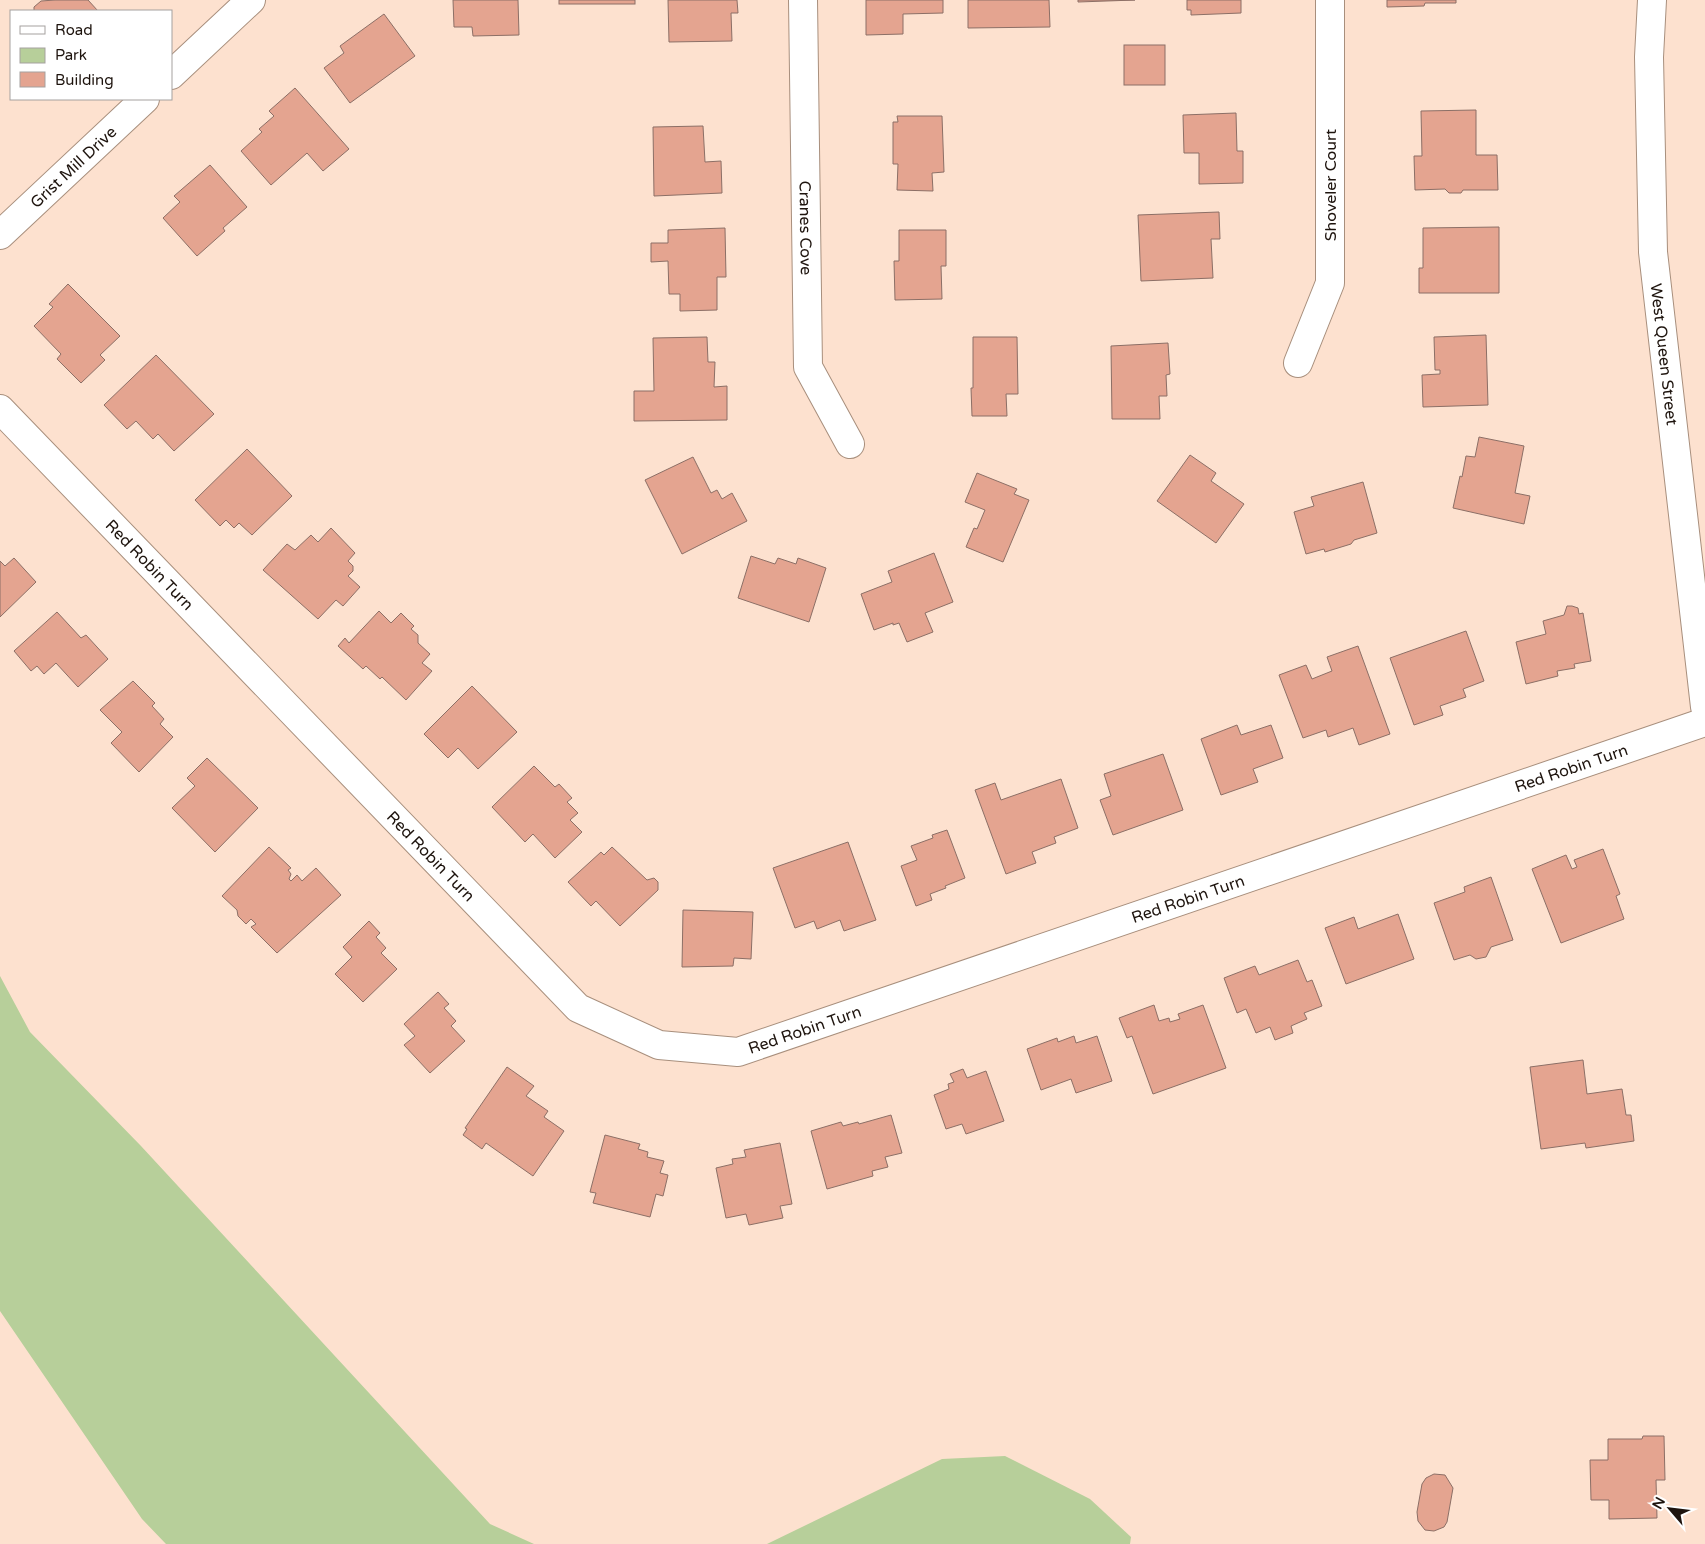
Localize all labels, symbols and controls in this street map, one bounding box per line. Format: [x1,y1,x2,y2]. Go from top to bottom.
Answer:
legend [10,10,172,100]
text: Road [55,21,93,39]
text: Park [55,46,87,64]
text: Building [55,71,114,89]
street label: Grist Mill Drive [26,122,121,213]
street label: Shoveler Court [1321,129,1341,241]
street label: Cranes Cove [794,180,816,276]
street label: West Queen Street [1646,282,1682,426]
street label: Red Robin Turn [101,516,198,615]
street label: Red Robin Turn [1512,740,1631,797]
street label: Red Robin Turn [382,807,479,906]
street label: Red Robin Turn [1129,871,1247,928]
street label: Red Robin Turn [746,1002,864,1059]
north arrow [1645,1484,1695,1534]
text: N [1649,1494,1669,1512]

